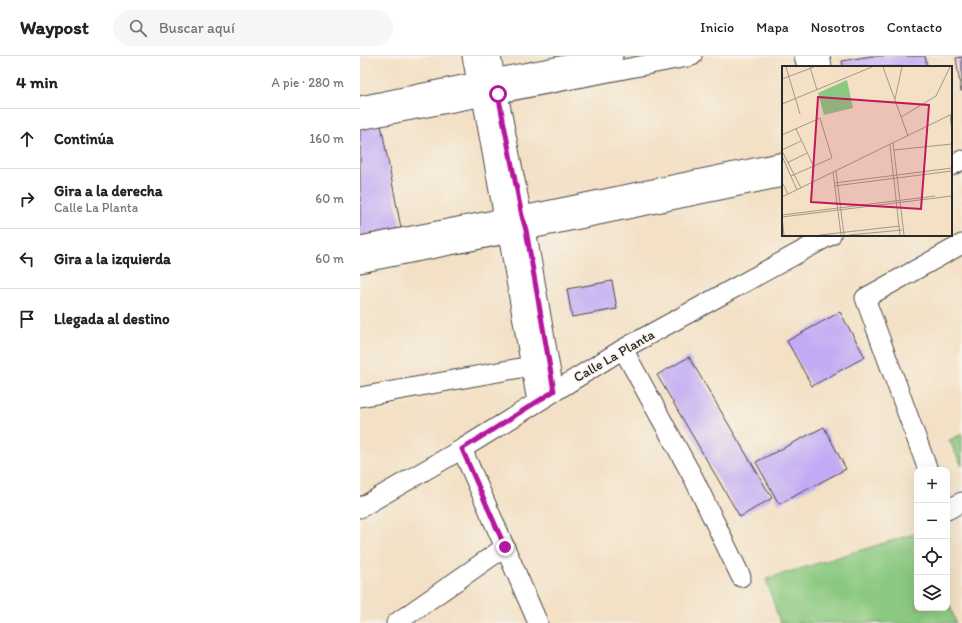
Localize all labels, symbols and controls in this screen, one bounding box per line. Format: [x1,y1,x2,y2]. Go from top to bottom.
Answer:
search box [113,10,393,46]
text: Waypost [20,16,89,39]
icon: search [127,17,149,39]
text: Buscar aquí [159,19,235,37]
text: Inicio [700,19,734,36]
text: Mapa [756,19,789,36]
text: Nosotros [811,19,865,36]
text: Contacto [887,19,942,36]
inset map [782,66,952,236]
text: 4 min [16,72,58,92]
text: A pie · 280 m [272,75,344,90]
route start [489,85,507,103]
icon: ahead [16,128,38,150]
text: Continúa [54,130,114,148]
text: 160 m [309,131,344,146]
text: Gira a la derecha [54,182,163,200]
icon: right [16,188,38,210]
text: 60 m [315,191,344,206]
text: Calle La Planta [54,200,138,215]
icon: left [16,248,38,270]
text: Gira a la izquierda [54,250,171,268]
text: 60 m [315,251,344,266]
icon: arrive [16,308,38,330]
text: Llegada al destino [54,310,170,328]
street label: Calle La Planta [571,326,658,386]
map controls [914,467,950,611]
button: + [914,467,950,503]
button: − [914,503,950,539]
route end [496,538,514,556]
button: locate [914,539,950,575]
button: layers [914,575,950,611]

